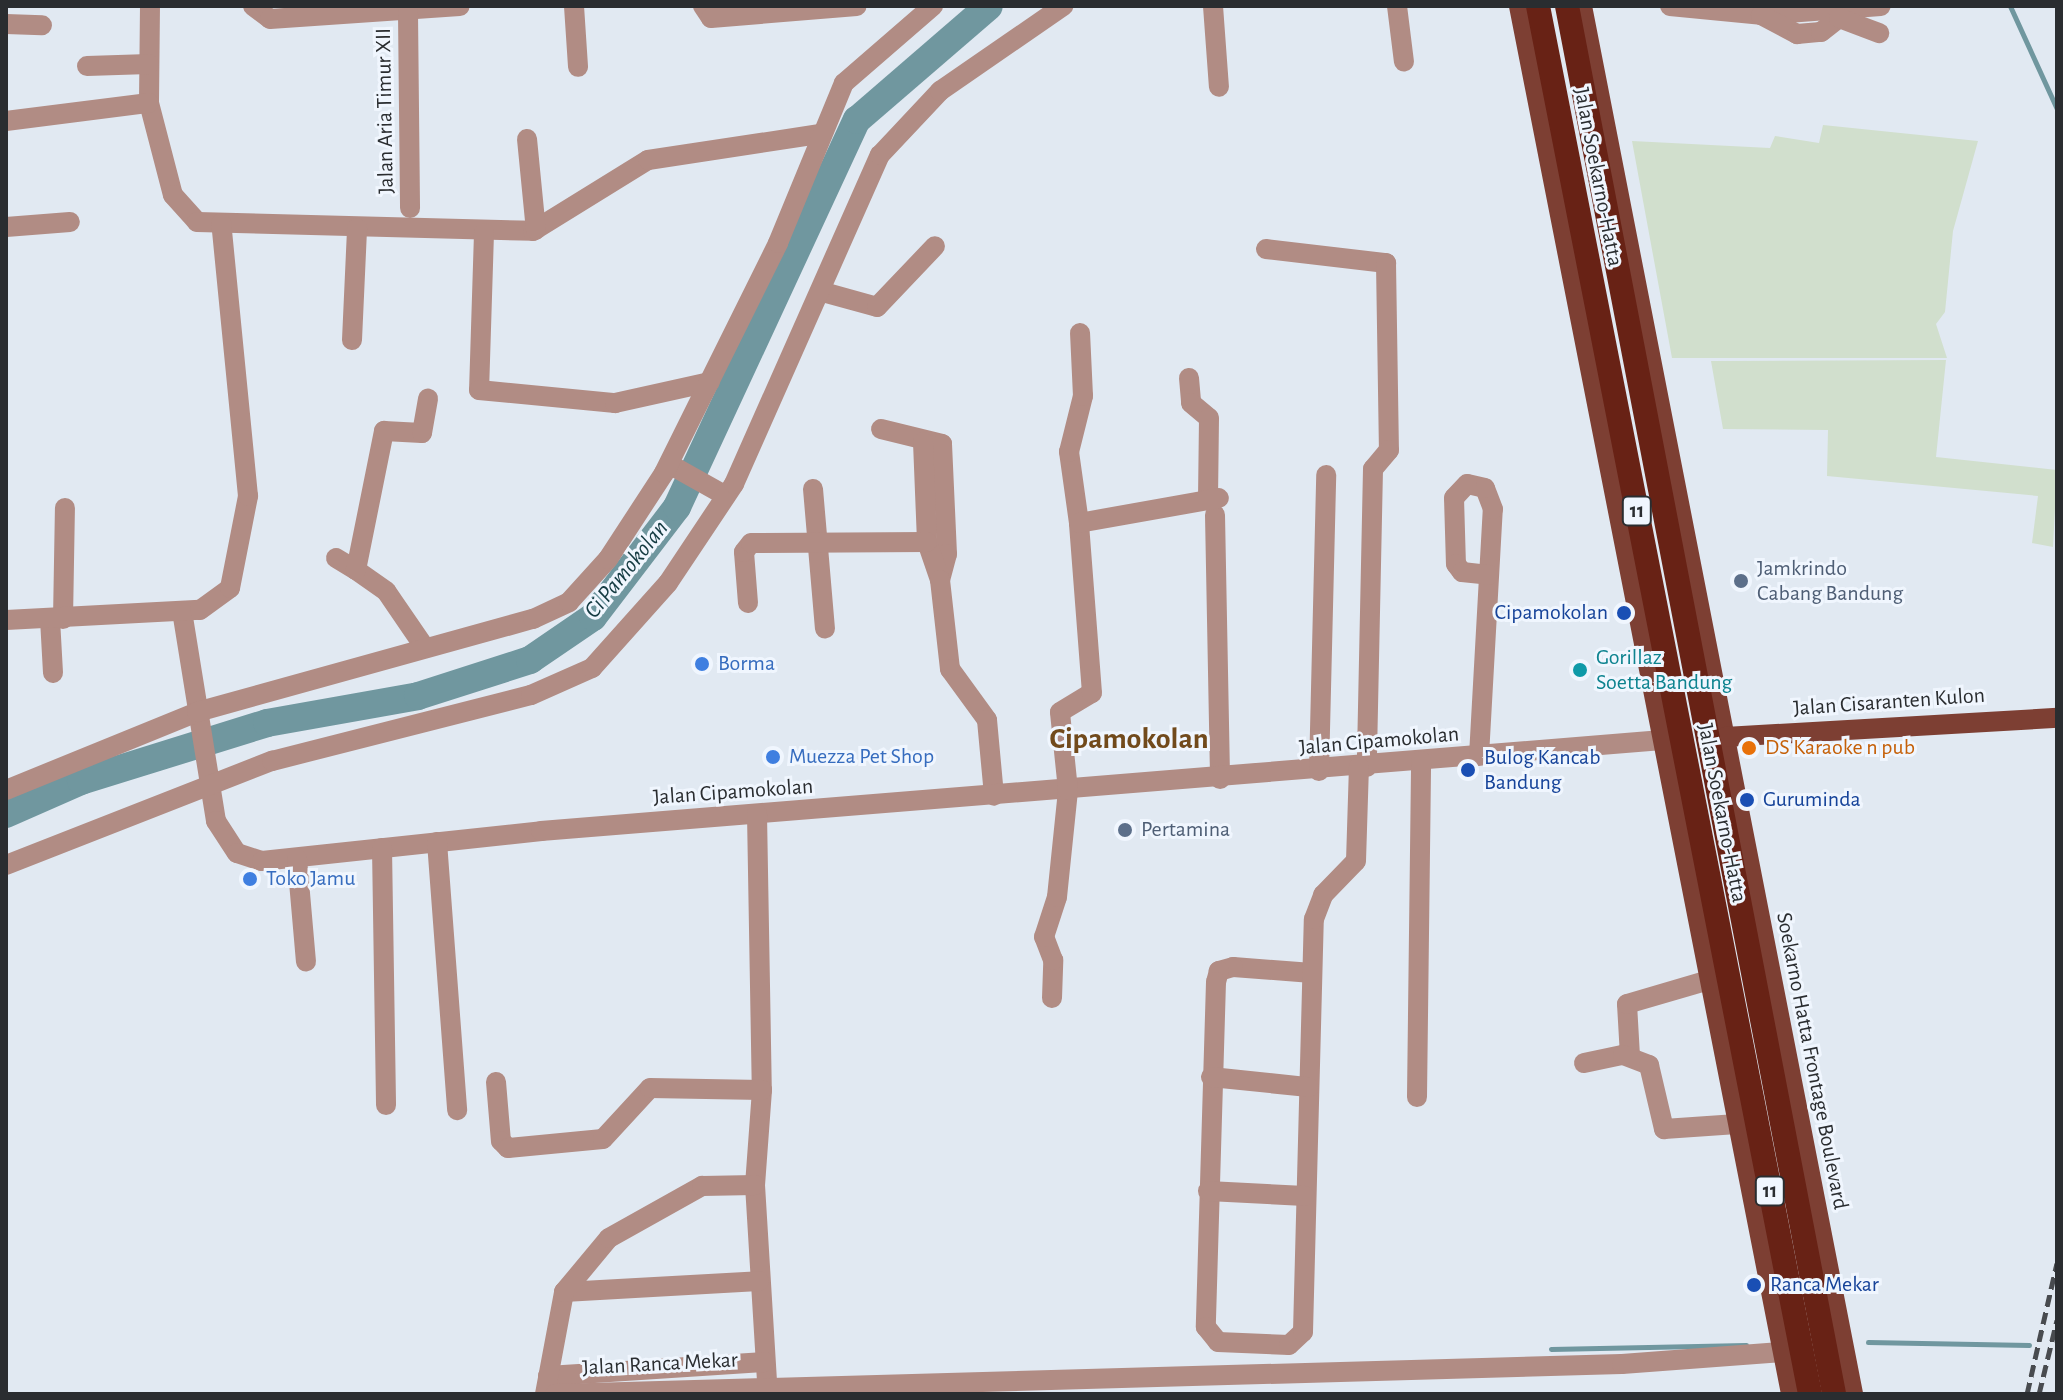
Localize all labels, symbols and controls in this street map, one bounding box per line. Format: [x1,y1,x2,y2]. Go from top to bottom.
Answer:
street label: Jalan Aria Timur XII [370,28,400,194]
street label: Jalan Soekarno-Hatta [1568,85,1628,269]
road number: 11 [1621,495,1653,527]
water label: Ci Pamokolan [579,515,675,625]
place label: Jamkrindo Cabang Bandung [1757,555,1903,606]
marker: Jamkrindo Cabang Bandung [1732,572,1750,590]
place label: Cipamokolan [1494,600,1608,626]
marker: Cipamokolan [1615,604,1633,622]
place label: Gorillaz Soetta Bandung [1596,644,1732,696]
place label: Borma [718,651,775,677]
marker: Borma [693,655,711,673]
marker: Gorillaz Soetta Bandung [1571,661,1589,679]
street label: Jalan Cisaranten Kulon [1792,682,1986,722]
district label: Cipamokolan [1049,721,1209,757]
street label: Jalan Cipamokolan [1298,721,1460,761]
street label: Jalan Soekarno-Hatta [1692,721,1752,905]
place label: DS Karaoke n pub [1765,735,1915,761]
marker: DS Karaoke n pub [1740,739,1758,757]
place label: Muezza Pet Shop [789,744,934,770]
place label: Bulog Kancab Bandung [1484,744,1600,796]
marker: Muezza Pet Shop [764,748,782,766]
marker: Bulog Kancab Bandung [1459,761,1477,779]
street label: Jalan Cipamokolan [652,773,814,811]
place label: Guruminda [1763,787,1861,813]
marker: Guruminda [1738,791,1756,809]
place label: Pertamina [1141,817,1230,843]
marker: Pertamina [1116,821,1134,839]
place label: Toko Jamu [266,866,355,892]
marker: Toko Jamu [241,870,259,888]
street label: Soekarno Hatta Frontage Boulevard [1770,910,1854,1212]
road number: 11 [1754,1175,1786,1207]
place label: Ranca Mekar [1770,1272,1879,1298]
marker: Ranca Mekar [1745,1276,1763,1294]
street label: Jalan Ranca Mekar [582,1347,738,1381]

